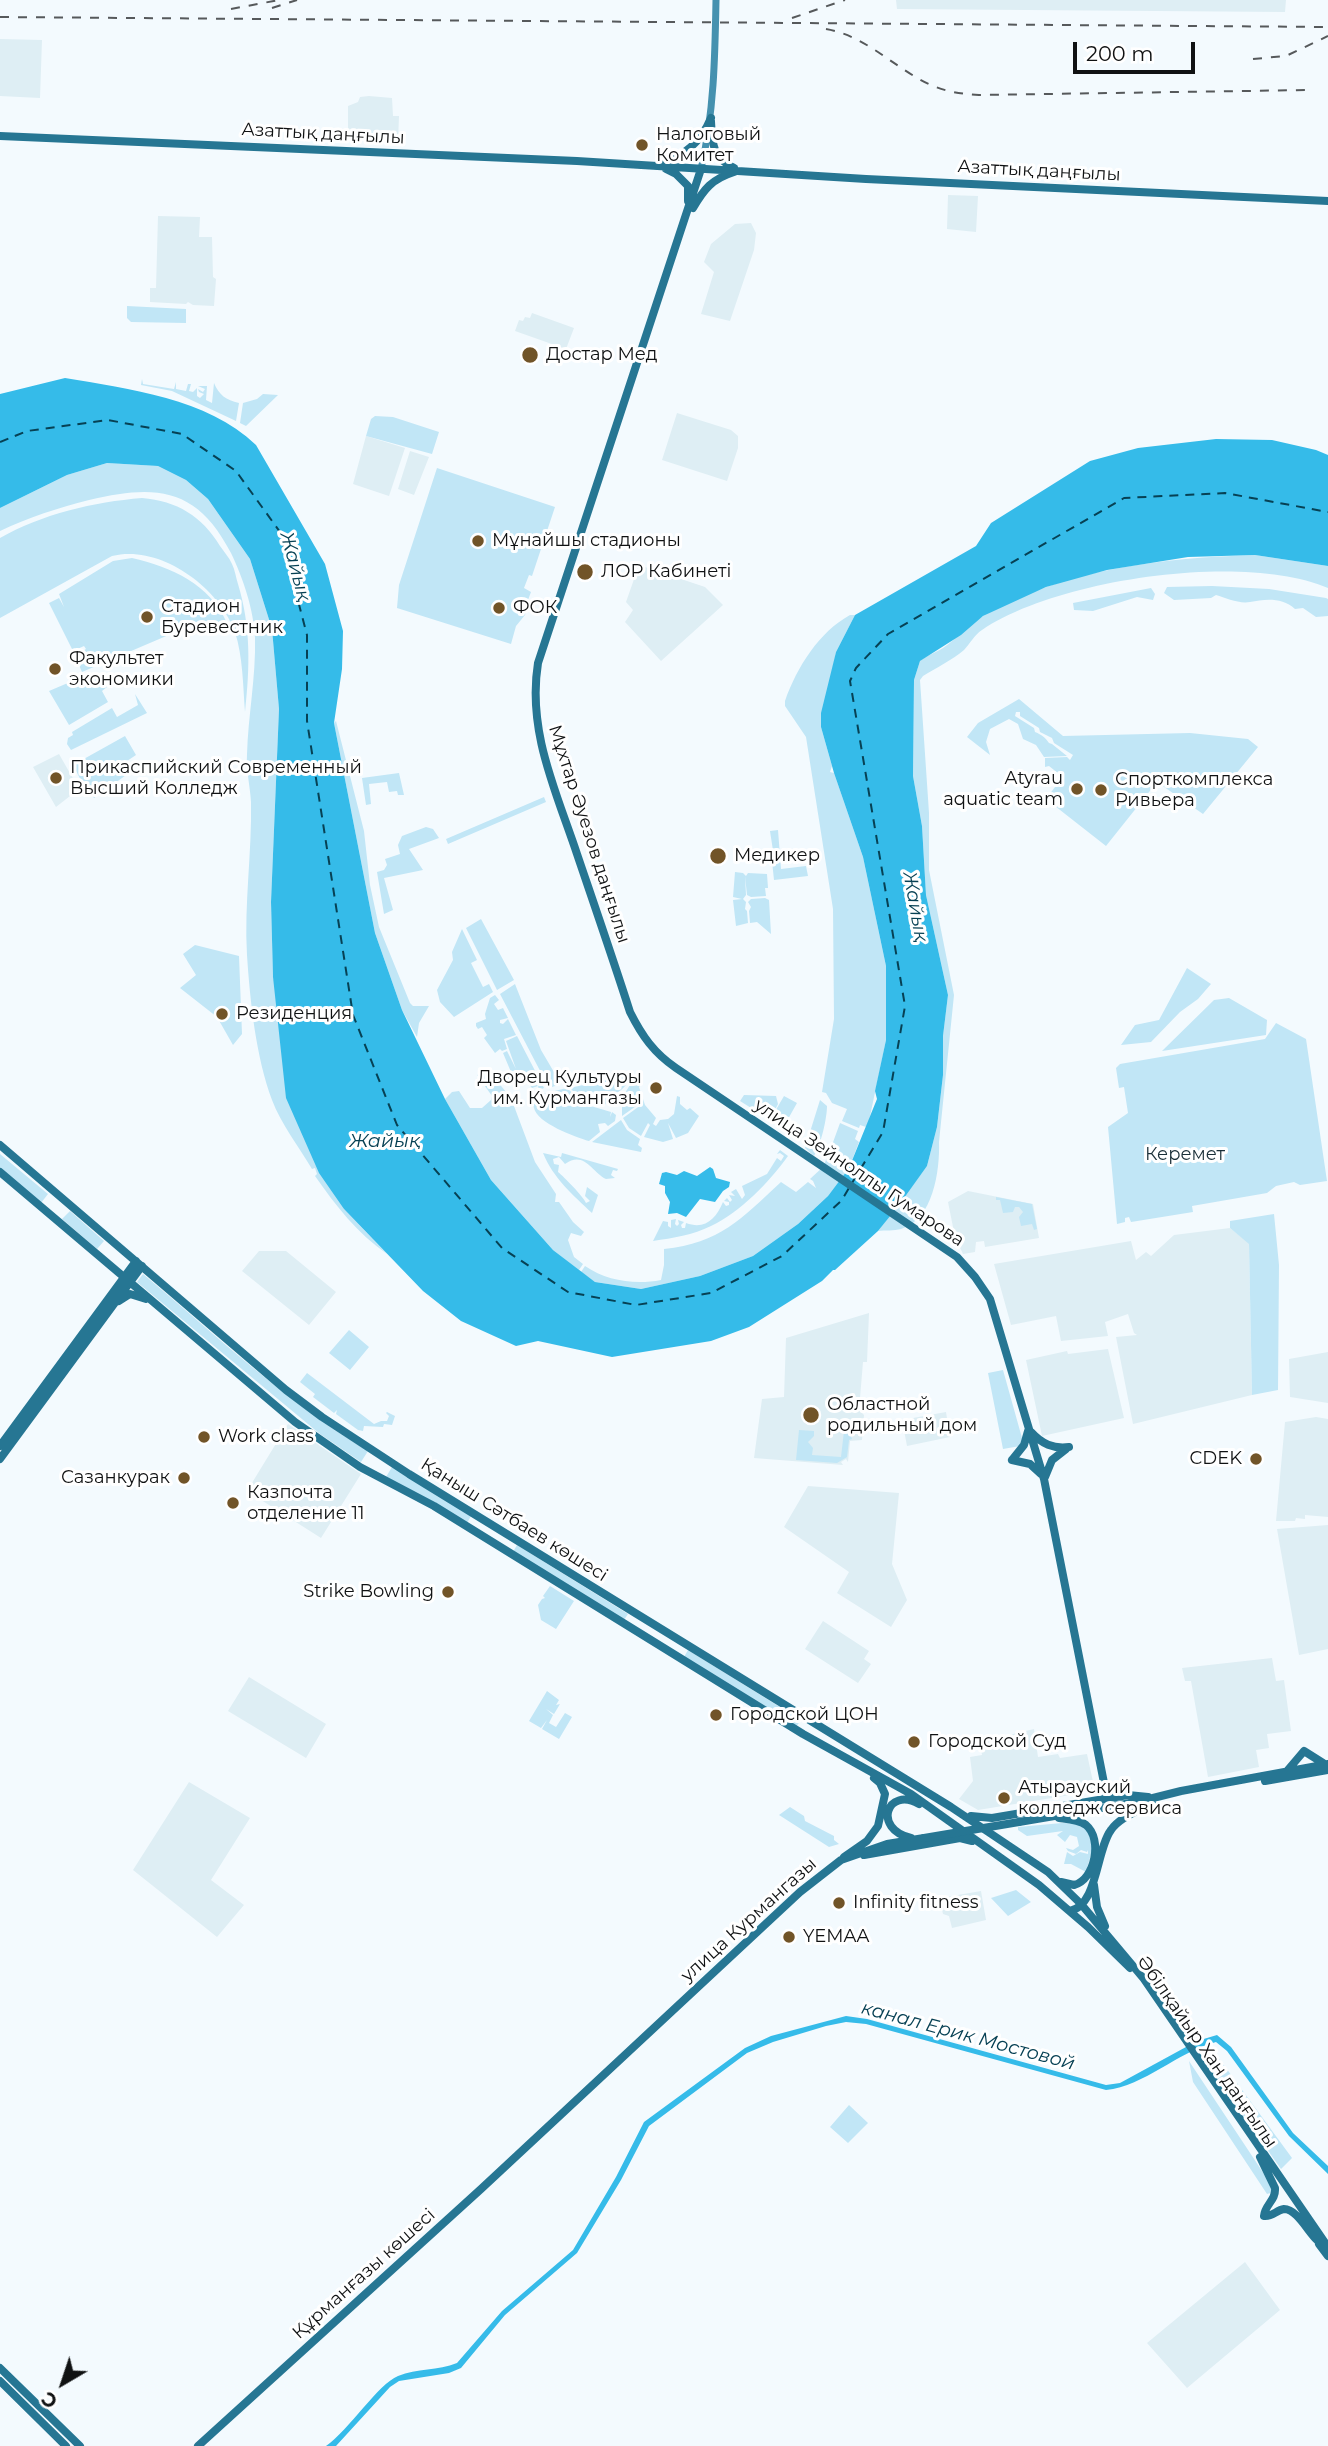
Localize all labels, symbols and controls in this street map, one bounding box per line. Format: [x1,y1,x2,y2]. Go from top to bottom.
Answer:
scale bar [1076,28,1198,72]
text: 200 m [1086,41,1153,66]
street label: Азаттық даңғылы [241,119,405,149]
place label: Налоговый Комитет [656,124,761,166]
marker: Налоговый Комитет [634,137,650,153]
street label: Азаттық даңғылы [957,156,1121,186]
place label: Достар Мед [546,344,657,366]
marker: Достар Мед [520,345,540,365]
water label: Жайық [275,529,315,605]
place label: Мұнайшы стадионы [492,530,681,552]
marker: Мұнайшы стадионы [470,533,486,549]
place label: ЛОР Кабинетi [601,561,731,583]
marker: ЛОР Кабинетi [575,562,595,582]
place label: Стадион Буревестник [161,596,283,638]
place label: ФОК [513,597,557,619]
marker: ФОК [491,600,507,616]
marker: Стадион Буревестник [139,609,155,625]
place label: Факультет экономики [69,648,174,690]
marker: Факультет экономики [47,661,63,677]
street label: Мұхтар Әуезов даңғылы [543,722,635,946]
place label: Прикаспийский Современный Высший Колледж [70,757,362,800]
place label: Atyrau aquatic team [943,768,1063,810]
place label: Спорткомплекса Ривьера [1115,769,1273,812]
marker: Прикаспийский Современный Высший Колледж [48,770,64,786]
marker: Atyrau aquatic team [1069,781,1085,797]
marker: Спорткомплекса Ривьера [1093,782,1109,798]
place label: Медикер [734,845,820,867]
marker: Медикер [708,846,728,866]
water label: Жайық [898,870,932,944]
place label: Резиденция [236,1003,352,1025]
marker: Резиденция [214,1006,230,1022]
place label: Дворец Культуры им. Курмангазы [477,1067,642,1110]
marker: Дворец Культуры им. Курмангазы [648,1080,664,1096]
street label: улица Зейноллы Гумарова [750,1094,968,1252]
water label: Жайық [349,1130,421,1152]
park label: Керемет [1145,1144,1225,1166]
place label: Областной родильный дом [827,1394,977,1436]
marker: Областной родильный дом [801,1405,821,1425]
place label: Work class [218,1426,314,1448]
marker: Work class [196,1429,212,1445]
place label: CDEK [1190,1448,1242,1470]
marker: CDEK [1248,1451,1264,1467]
street label: Қаныш Сәтбаев көшесі [417,1453,611,1587]
place label: Сазанкурак [61,1467,170,1489]
marker: Сазанкурак [176,1470,192,1486]
place label: Казпочта отделение 11 [247,1482,365,1524]
marker: Казпочта отделение 11 [225,1495,241,1511]
place label: Strike Bowling [303,1581,434,1603]
marker: Strike Bowling [440,1584,456,1600]
place label: Городской ЦОН [730,1704,879,1726]
marker: Городской ЦОН [708,1707,724,1723]
place label: Городской Суд [928,1731,1066,1753]
marker: Городской Суд [906,1734,922,1750]
place label: Атырауский колледж сервиса [1018,1777,1182,1820]
marker: Атырауский колледж сервиса [996,1790,1012,1806]
street label: улица Курмангазы [677,1853,821,1987]
place label: Infinity fitness [853,1892,978,1914]
marker: Infinity fitness [831,1895,847,1911]
place label: YEMAA [803,1926,869,1948]
marker: YEMAA [781,1929,797,1945]
street label: Әбілқайыр Хан даңғылы [1132,1952,1282,2152]
water label: канал Ерик Мостовой [859,1996,1077,2076]
street label: Құрманғазы көшесі [288,2204,440,2344]
north arrow [28,2348,98,2418]
text: С [37,2386,62,2413]

